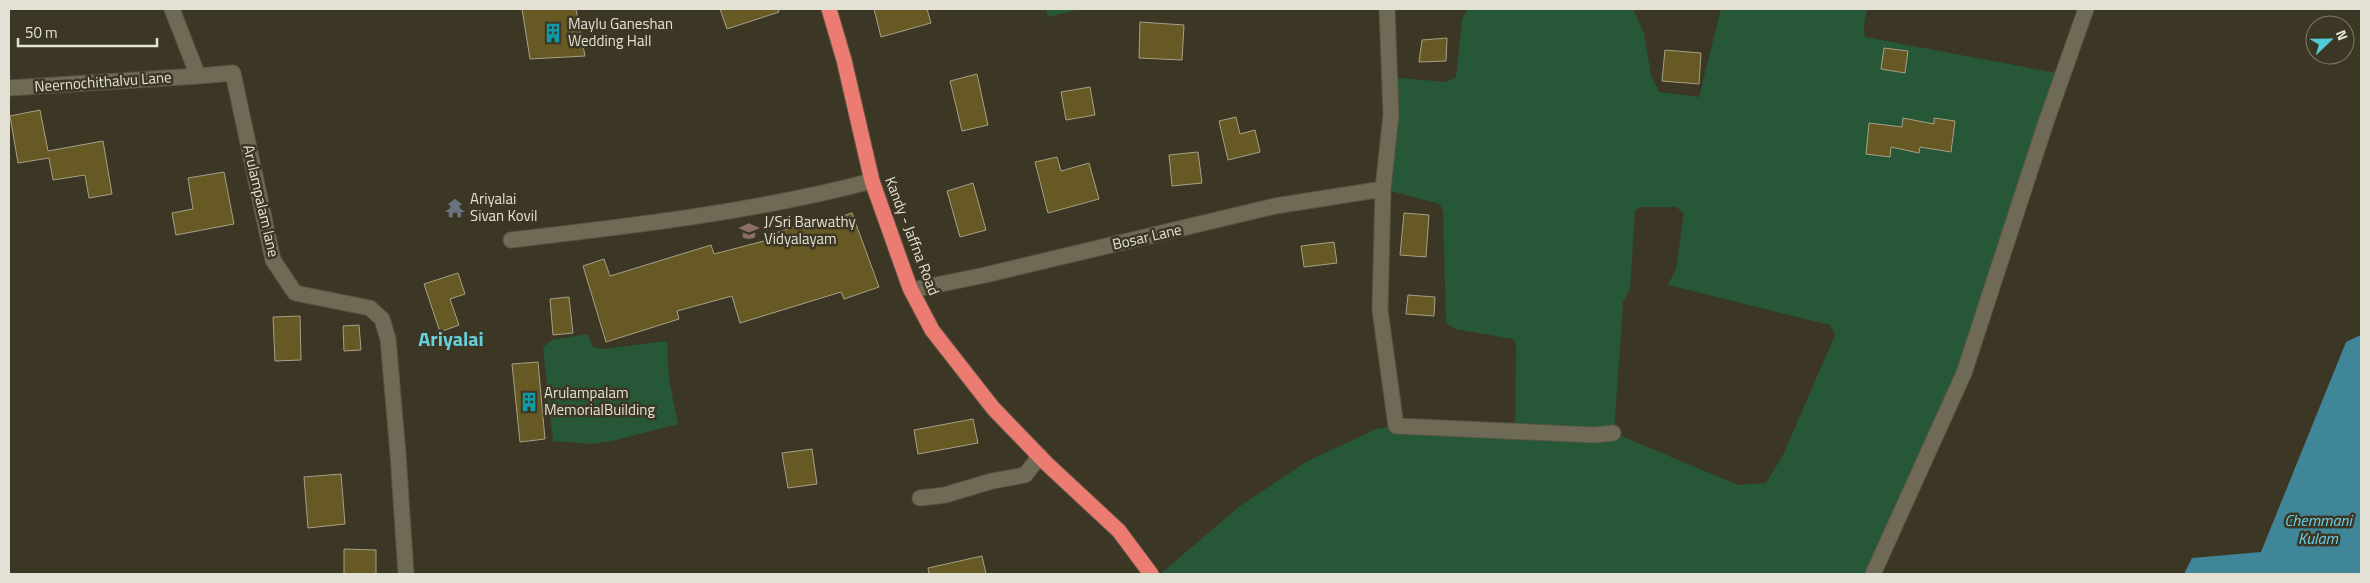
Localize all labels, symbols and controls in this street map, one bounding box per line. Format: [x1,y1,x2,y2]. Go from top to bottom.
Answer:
place label: Maylu Ganeshan Wedding Hall [568,12,673,52]
scale bar [18,15,156,47]
north arrow [2305,15,2355,65]
text: 50 m [25,21,58,44]
building icon: Maylu Ganeshan Wedding Hall [542,22,564,44]
text: N [2331,27,2354,43]
street label: Neernochithalvu Lane [34,65,172,98]
street label: Arulampalam lane [237,143,286,259]
street label: Kandy - Jaffna Road [879,173,946,299]
place label: Ariyalai Sivan Kovil [470,187,537,227]
temple icon: Ariyalai Sivan Kovil [444,197,466,219]
place label: J/Sri Barwathy Vidyalayam [764,210,856,250]
street label: Bosar Lane [1110,217,1184,256]
school or university icon: J/Sri Barwathy Vidyalayam [738,220,760,242]
district label: Ariyalai [418,323,484,354]
place label: Arulampalam MemorialBuilding [544,381,655,421]
building icon: Arulampalam MemorialBuilding [518,391,540,413]
water label: Chemmani Kulam [2284,508,2353,550]

